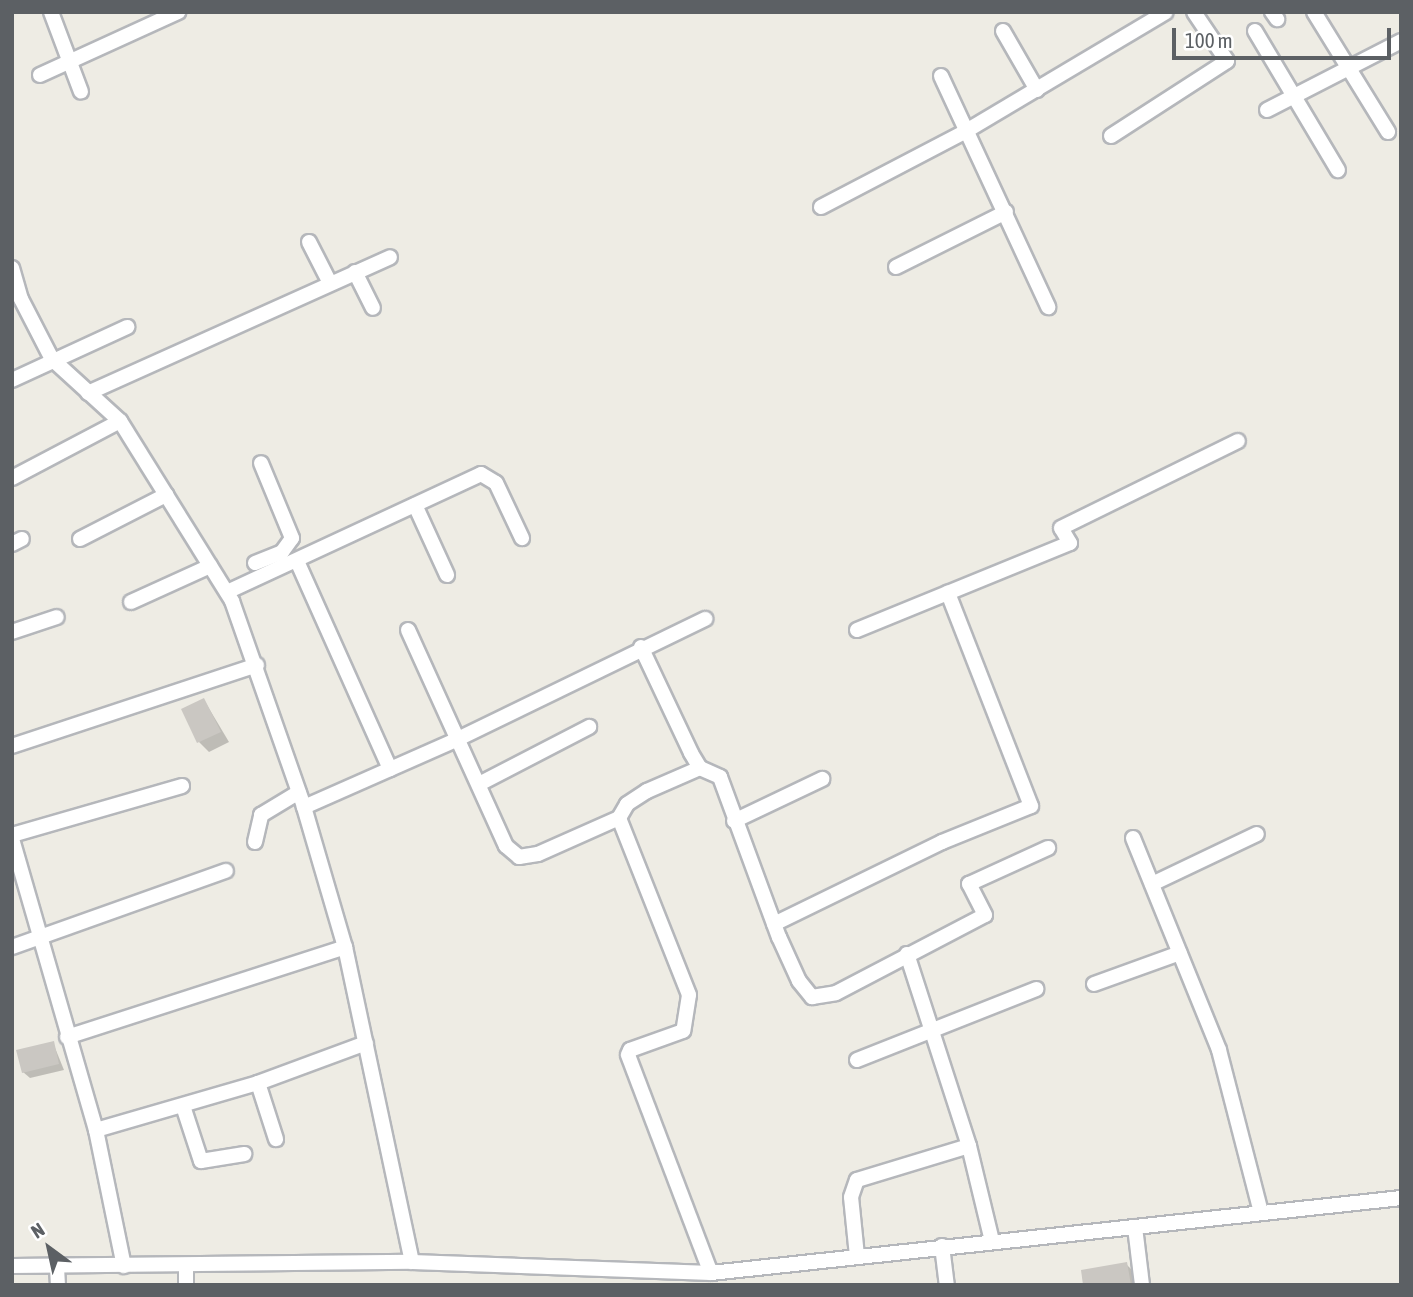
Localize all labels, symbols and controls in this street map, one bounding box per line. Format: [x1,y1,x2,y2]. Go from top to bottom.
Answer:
scale bar [1175,14,1394,58]
text: 100 m [1185,28,1233,52]
north arrow [14,1213,84,1283]
text: N [27,1218,48,1243]

